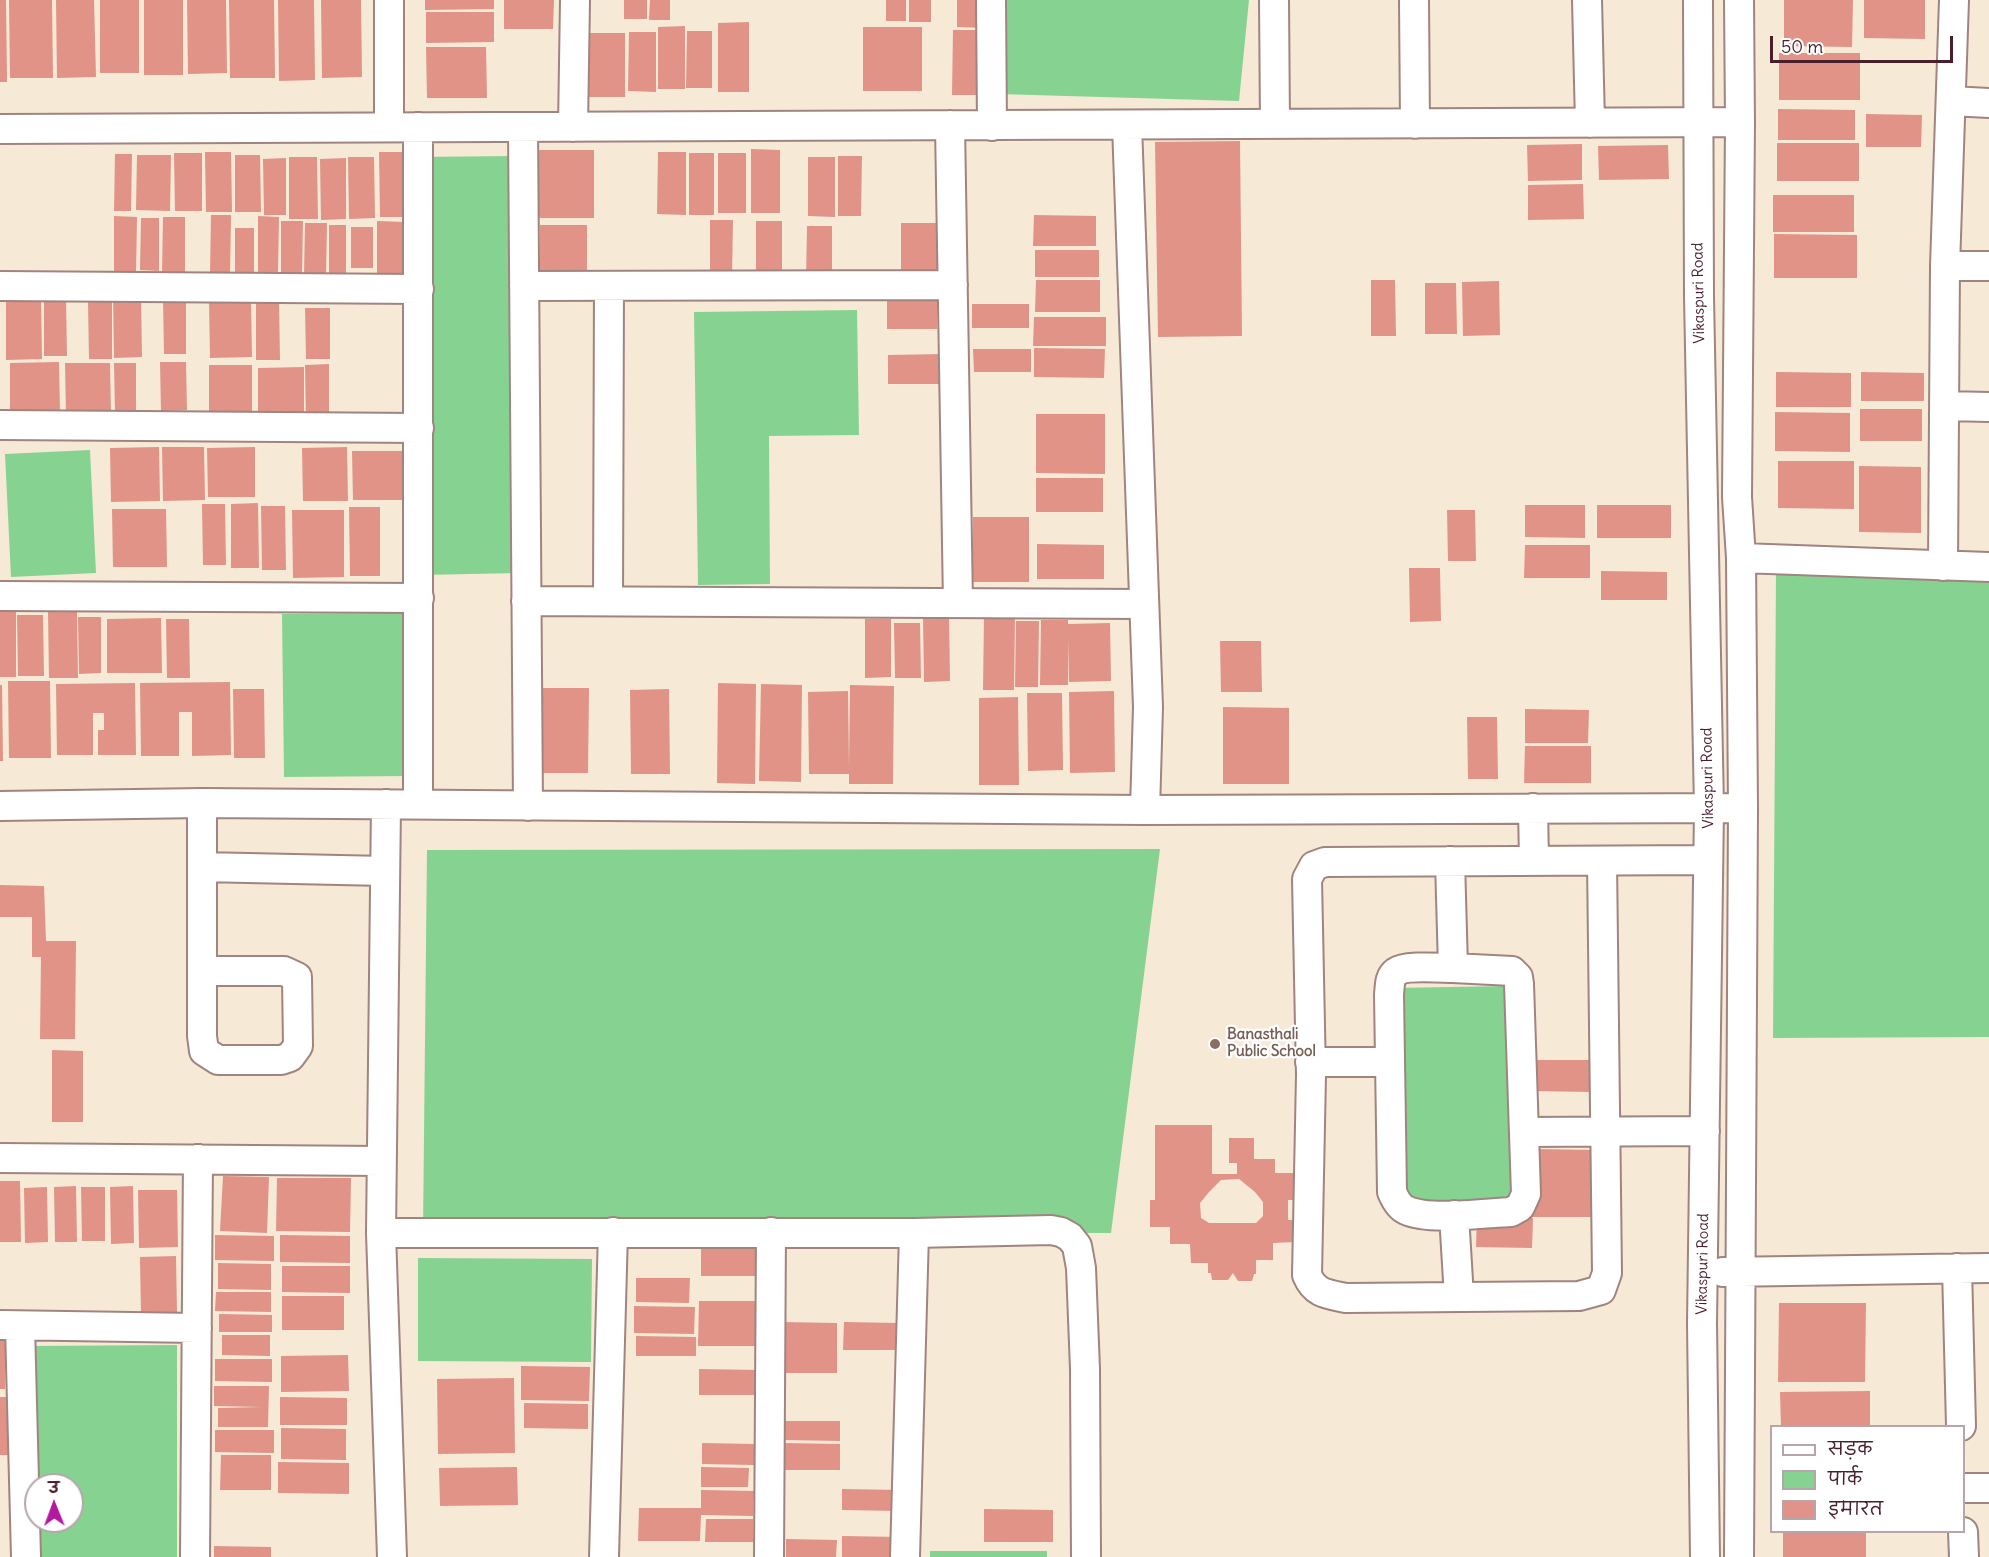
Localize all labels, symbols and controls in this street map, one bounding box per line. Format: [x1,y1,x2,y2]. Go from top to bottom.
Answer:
scale bar [1773,24,1956,62]
text: 50 m [1781,35,1823,58]
street label: Vikaspuri Road [1689,242,1709,344]
street label: Vikaspuri Road [1698,727,1718,829]
place label: Banasthali Public School [1227,1026,1316,1061]
marker: Banasthali Public School [1208,1037,1222,1051]
street label: Vikaspuri Road [1693,1213,1713,1315]
legend [1770,1425,1965,1533]
text: सड़क [1828,1437,1872,1460]
text: पार्क [1828,1467,1862,1490]
north arrow [24,1473,84,1533]
text: उ [48,1477,59,1497]
text: इमारत [1828,1497,1883,1520]

